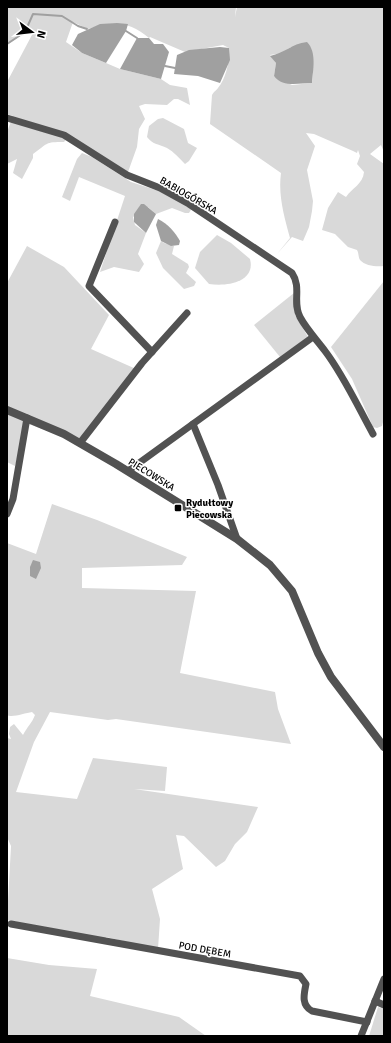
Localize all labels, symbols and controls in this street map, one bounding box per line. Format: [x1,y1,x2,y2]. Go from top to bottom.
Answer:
north arrow [12,12,52,52]
text: N [34,29,48,40]
street label: BABIOGÓRSKA [158,174,220,217]
street label: PIECOWSKA [126,456,177,494]
place label: Rydułtowy Piecowska [186,497,233,521]
marker: Rydułtowy Piecowska [173,503,183,513]
street label: POD DĘBEM [178,939,232,960]

